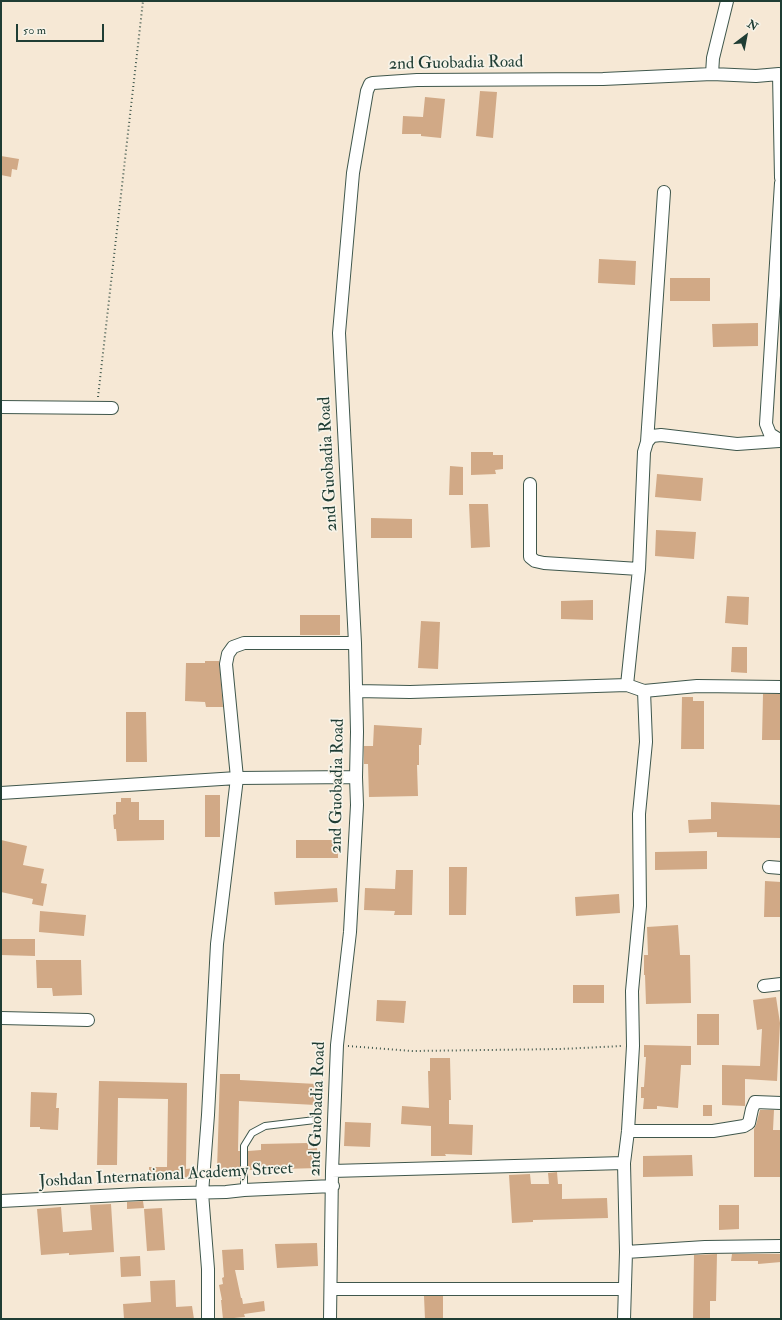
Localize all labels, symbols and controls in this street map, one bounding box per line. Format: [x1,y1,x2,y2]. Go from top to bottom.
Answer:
scale bar [18,16,106,42]
north arrow [726,16,766,56]
text: N [745,17,760,34]
text: 50 m [23,23,46,38]
street label: 2nd Guobadia Road [388,53,524,75]
street label: 2nd Guobadia Road [315,396,343,532]
street label: 2nd Guobadia Road [327,718,349,854]
street label: 2nd Guobadia Road [305,1041,331,1177]
street label: Joshdan International Academy Street [39,1159,293,1193]

